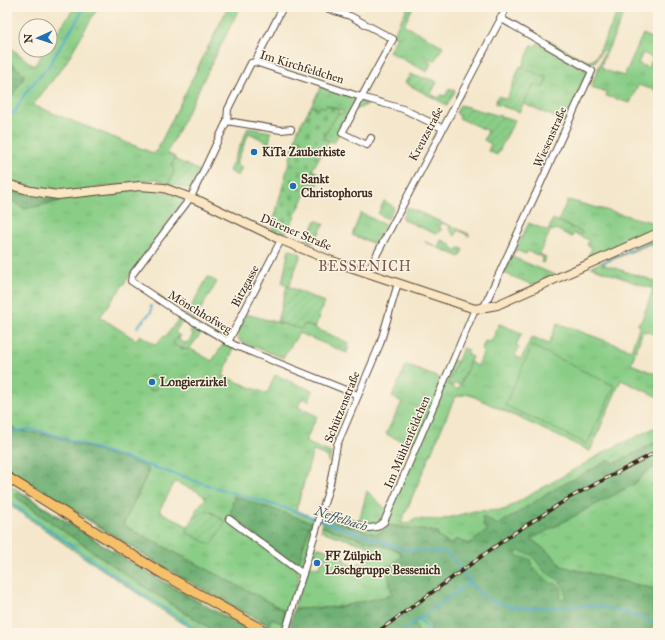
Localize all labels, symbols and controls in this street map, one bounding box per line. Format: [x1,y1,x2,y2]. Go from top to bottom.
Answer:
north arrow [18,18,58,58]
text: N [22,33,35,44]
street label: Im Kirchfeldchen [258,48,346,87]
street label: Wiesenstraße [530,104,570,170]
street label: Kreuzstraße [406,105,446,163]
place label: KiTa Zauberkiste [262,145,345,159]
marker: KiTa Zauberkiste [249,147,259,157]
place label: Sankt Christophorus [301,172,373,201]
marker: Sankt Christophorus [288,181,298,191]
street label: Dürener Straße [258,211,334,253]
district label: BESSENICH [318,258,412,275]
street label: Bitzgasse [228,263,263,310]
street label: Mönchhofweg [165,288,235,338]
street label: Schützenstraße [321,369,363,445]
place label: Longierzirkel [160,375,228,390]
marker: Longierzirkel [147,377,157,387]
street label: Im Mühlenfeldchen [381,393,433,490]
water label: Neffelbach [311,503,370,535]
place label: FF Zülpich Löschgruppe Bessenich [325,549,441,578]
marker: FF Zülpich Löschgruppe Bessenich [312,558,322,568]

